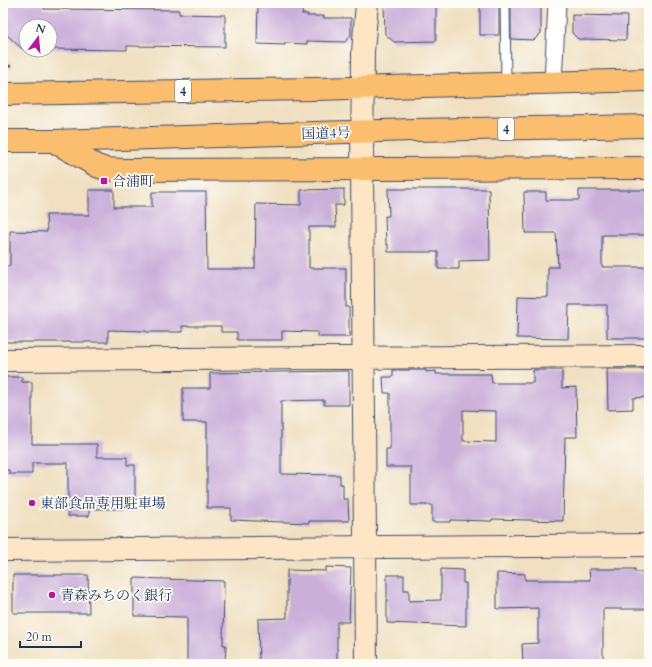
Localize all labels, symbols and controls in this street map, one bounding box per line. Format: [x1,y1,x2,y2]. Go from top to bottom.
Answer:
north arrow [18,18,58,58]
text: N [34,20,48,38]
road number: 4 [175,80,191,102]
road number: 4 [498,118,514,140]
street label: 国道4号 [301,123,351,144]
place label: 合浦町 [112,172,154,191]
marker: 合浦町 [99,176,109,186]
place label: 東部食品専用駐車場 [40,494,166,513]
marker: 東部食品専用駐車場 [27,498,37,508]
place label: 青森みちのく銀行 [60,586,172,605]
marker: 青森みちのく銀行 [47,590,57,600]
scale bar [20,623,81,649]
text: 20 m [26,629,53,645]

